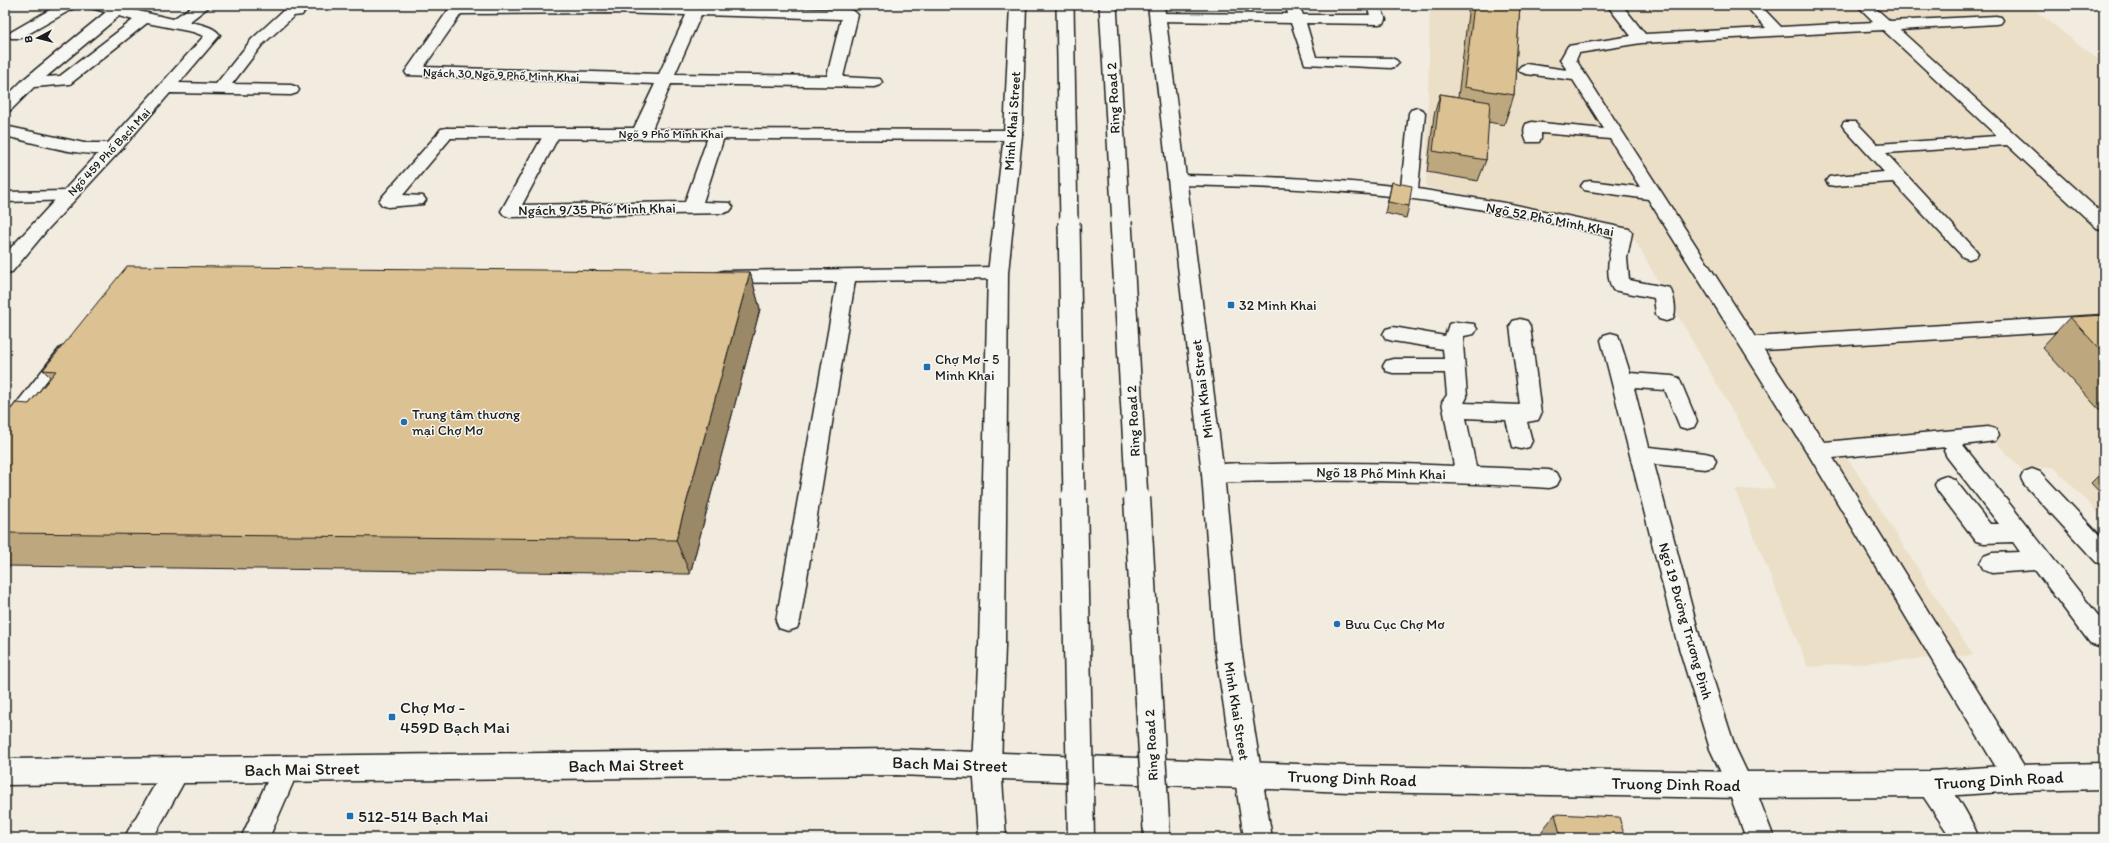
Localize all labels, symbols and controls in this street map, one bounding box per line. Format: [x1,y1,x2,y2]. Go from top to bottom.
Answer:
north arrow [18,18,58,58]
text: B [22,35,35,43]
street label: Ring Road 2 [1103,61,1124,134]
street label: Ngách 30 Ngõ 9 Phố Minh Khai [423,65,579,85]
street label: Minh Khai Street [1001,71,1024,171]
street label: Ngõ 459 Phố Bạch Mai [65,105,153,199]
street label: Ngõ 9 Phố Minh Khai [619,127,723,141]
street label: Ngõ 52 Phố Minh Khai [1484,199,1615,240]
street label: Ngách 9/35 Phố Minh Khai [518,200,676,219]
place label: 32 Minh Khai [1239,297,1317,314]
marker: 32 Minh Khai [1226,300,1236,310]
street label: Minh Khai Street [1188,338,1217,439]
place label: Chợ Mơ - 5 Minh Khai [935,351,999,384]
marker: Chợ Mơ - 5 Minh Khai [922,362,932,372]
street label: Ring Road 2 [1123,384,1144,457]
place label: Trung tâm thương mại Chợ Mơ [412,406,521,439]
marker: Trung tâm thương mại Chợ Mơ [399,417,409,427]
street label: Ngõ 18 Phố Minh Khai [1316,464,1446,483]
street label: Ngõ 19 Đường Trương Định [1655,541,1716,702]
place label: Bưu Cục Chợ Mơ [1345,616,1445,633]
marker: Bưu Cục Chợ Mơ [1332,619,1342,629]
street label: Minh Khai Street [1220,661,1253,762]
place label: Chợ Mơ - 459D Bạch Mai [400,697,510,737]
street label: Ring Road 2 [1141,708,1162,781]
marker: Chợ Mơ - 459D Bạch Mai [387,712,397,722]
street label: Bach Mai Street [892,752,1008,776]
street label: Bach Mai Street [568,754,684,776]
street label: Bach Mai Street [244,758,360,780]
street label: Truong Dinh Road [1287,766,1418,790]
street label: Truong Dinh Road [1934,767,2065,793]
street label: Truong Dinh Road [1611,773,1742,795]
place label: 512-514 Bạch Mai [358,806,488,826]
marker: 512-514 Bạch Mai [345,811,355,821]

